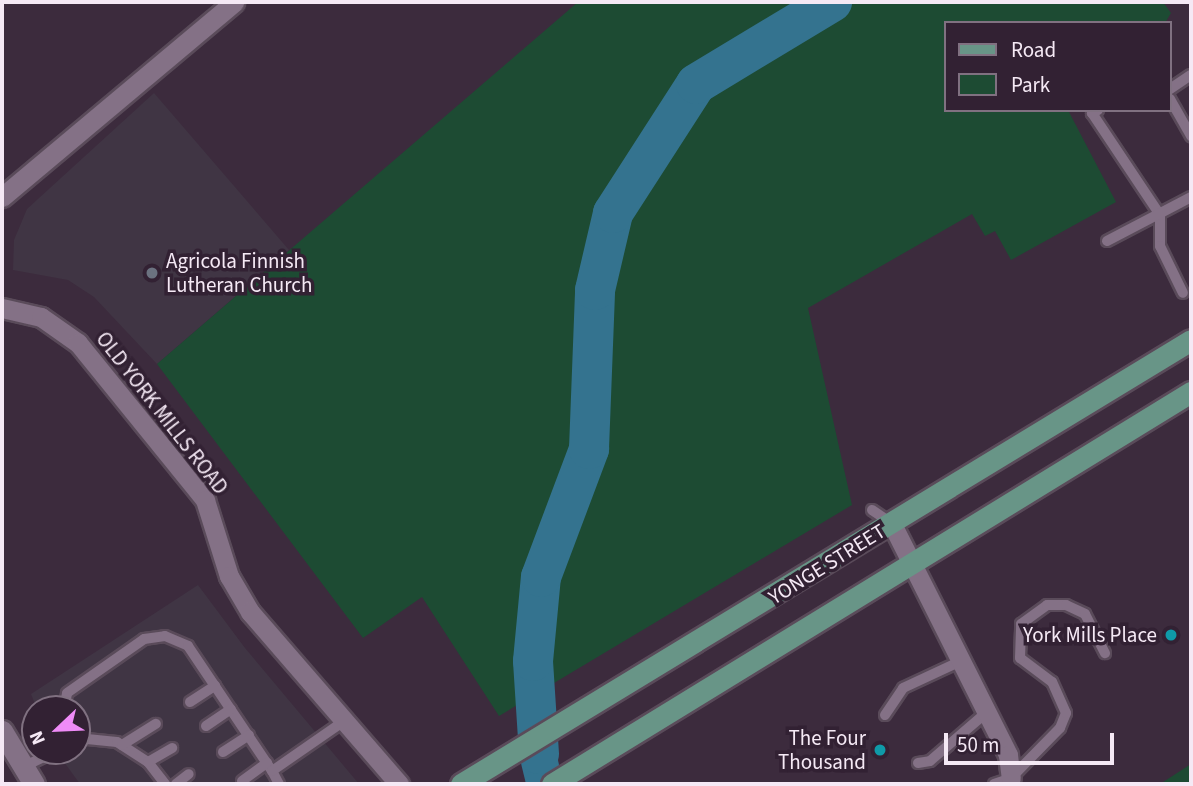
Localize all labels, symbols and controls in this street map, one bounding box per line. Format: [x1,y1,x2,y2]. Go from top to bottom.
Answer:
legend [944,21,1172,112]
text: Road [1011,35,1056,65]
text: Park [1011,70,1050,100]
place label: Agricola Finnish Lutheran Church [166,248,312,298]
marker: Agricola Finnish Lutheran Church [144,265,160,281]
street label: OLD YORK MILLS ROAD [91,327,233,499]
street label: YONGE STREET [764,518,890,610]
place label: York Mills Place [1023,622,1157,648]
marker: York Mills Place [1163,627,1179,643]
north arrow [21,695,91,765]
scale bar [948,720,1118,764]
place label: The Four Thousand [778,725,866,775]
text: N [23,727,53,749]
text: 50 m [957,730,999,760]
marker: The Four Thousand [872,742,888,758]

